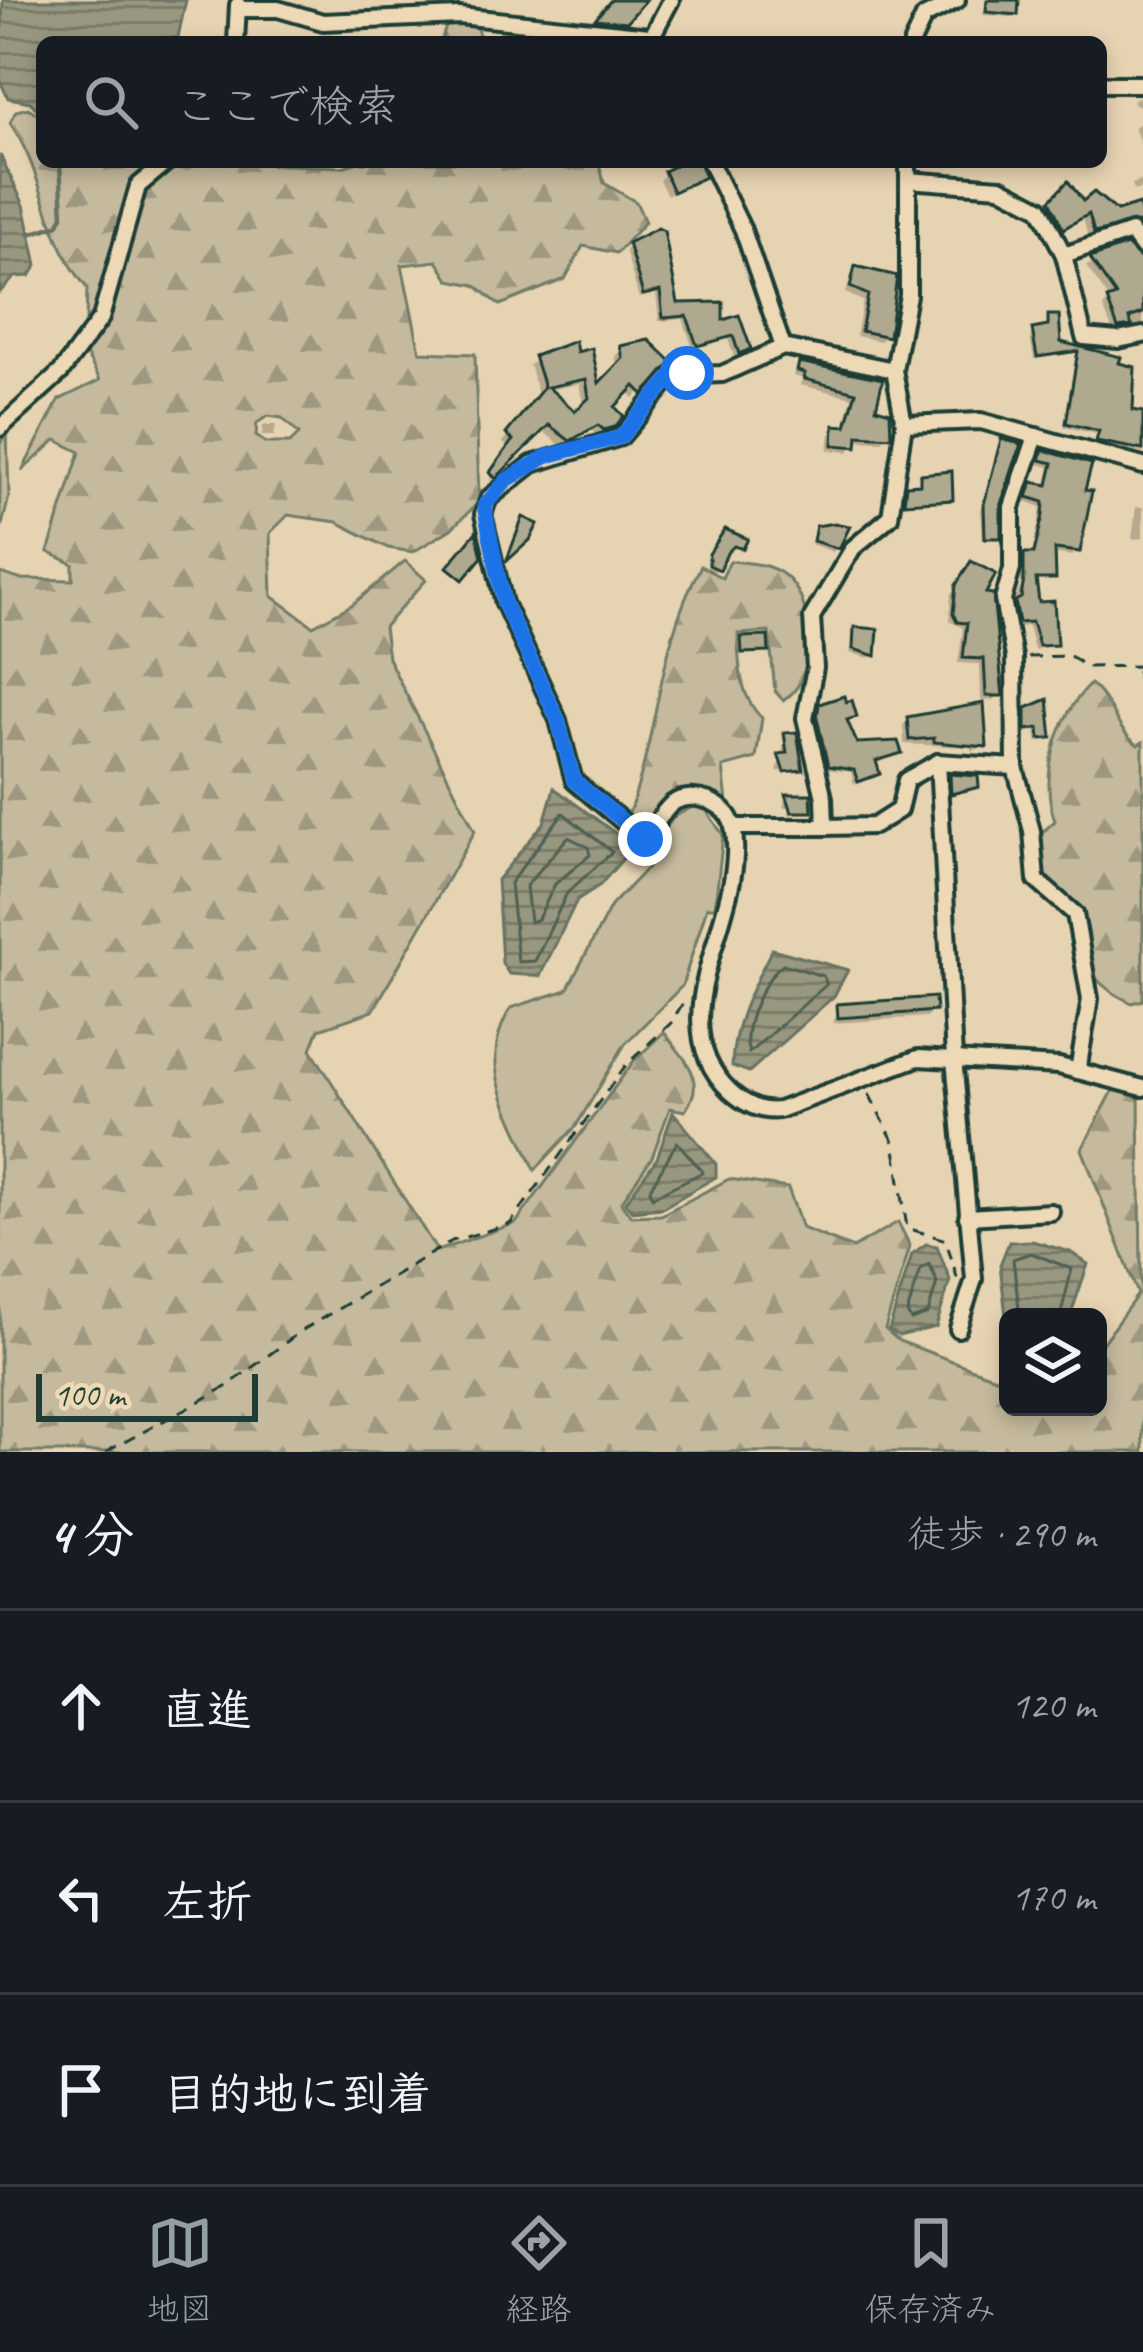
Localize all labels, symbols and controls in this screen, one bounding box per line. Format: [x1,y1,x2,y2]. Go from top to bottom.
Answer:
search box [36,36,1107,168]
icon: search [78,69,144,135]
text: ここで検索 [174,78,399,135]
route start [660,346,714,400]
route end [618,812,672,866]
map controls [999,1308,1107,1416]
button: layers [999,1308,1107,1416]
scale bar [36,1368,258,1421]
text: 100 m [54,1374,125,1416]
text: 4 分 [48,1503,134,1567]
text: 徒歩 · 290 m [907,1510,1095,1559]
icon: ahead [48,1673,114,1739]
text: 120 m [1011,1681,1095,1730]
text: 直進 [162,1682,252,1739]
icon: left [48,1865,114,1931]
text: 170 m [1011,1873,1095,1922]
text: 左折 [162,1874,252,1931]
icon: arrive [48,2057,114,2123]
text: 目的地に到着 [162,2066,432,2123]
tab: 地図 [147,2210,213,2330]
tab: 経路 [506,2210,572,2330]
tab: 保存済み [865,2210,997,2330]

